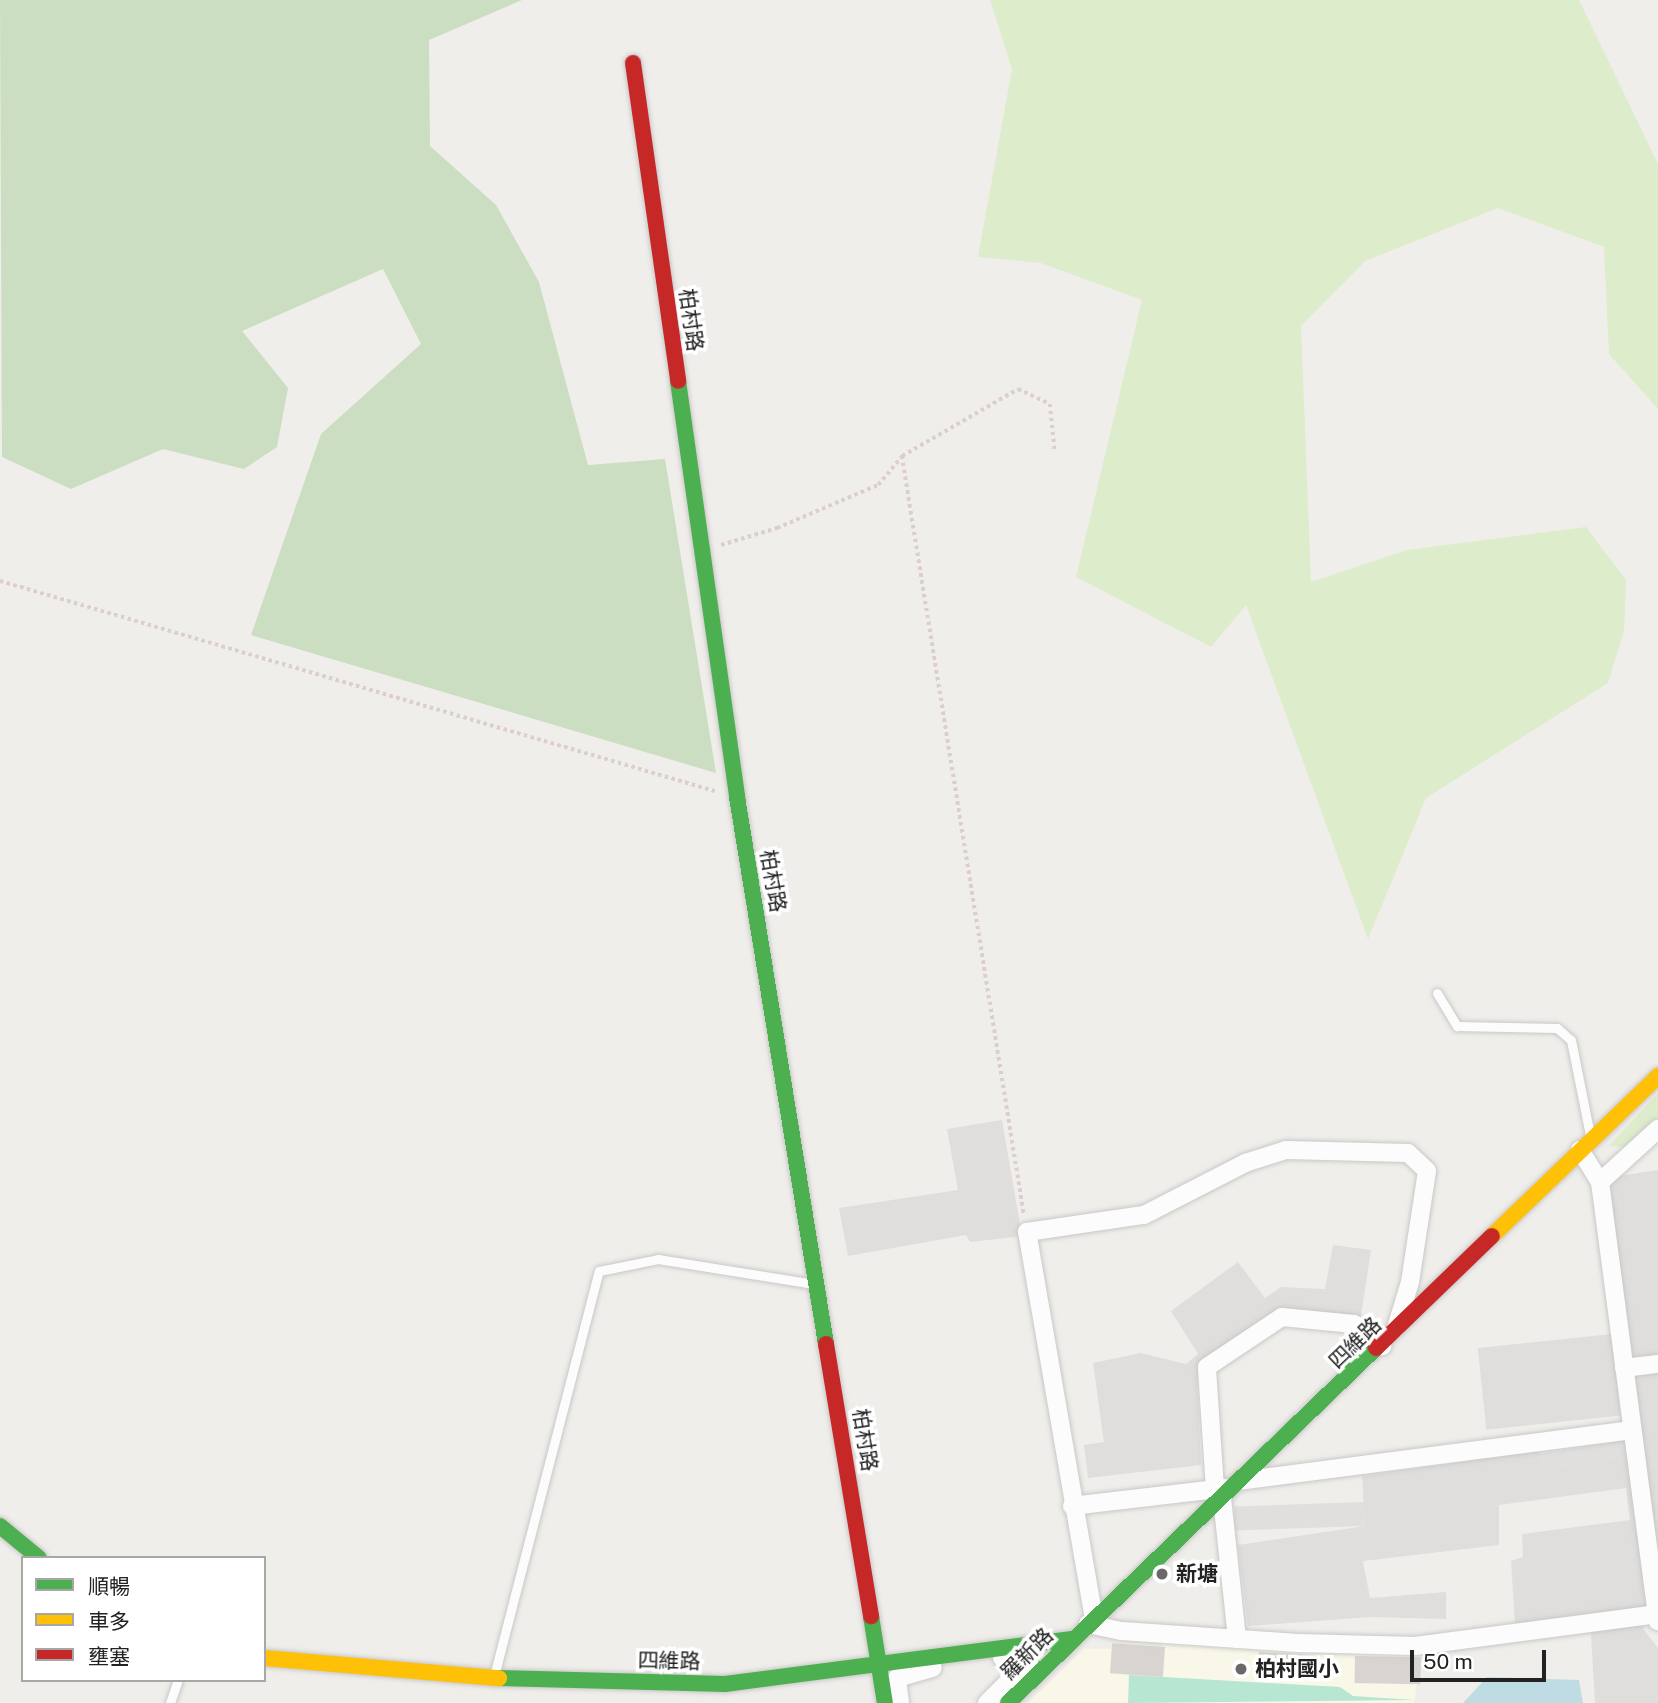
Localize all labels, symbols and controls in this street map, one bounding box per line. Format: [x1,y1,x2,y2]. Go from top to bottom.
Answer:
street label: 柏村路 [674,287,708,353]
street label: 柏村路 [755,848,791,914]
street label: 四維路 [1324,1312,1386,1374]
street label: 柏村路 [848,1407,882,1473]
legend [21,1556,266,1682]
place label: 新塘 [1176,1561,1218,1587]
marker: 新塘 [1154,1566,1170,1582]
text: 順暢 [88,1574,130,1599]
text: 車多 [88,1609,130,1634]
street label: 羅新路 [996,1623,1058,1685]
scale bar [1413,1636,1550,1680]
text: 壅塞 [88,1644,130,1669]
street label: 四維路 [637,1648,701,1674]
text: 50 m [1423,1649,1473,1674]
place label: 柏村國小 [1255,1656,1339,1682]
marker: 柏村國小 [1233,1661,1249,1677]

